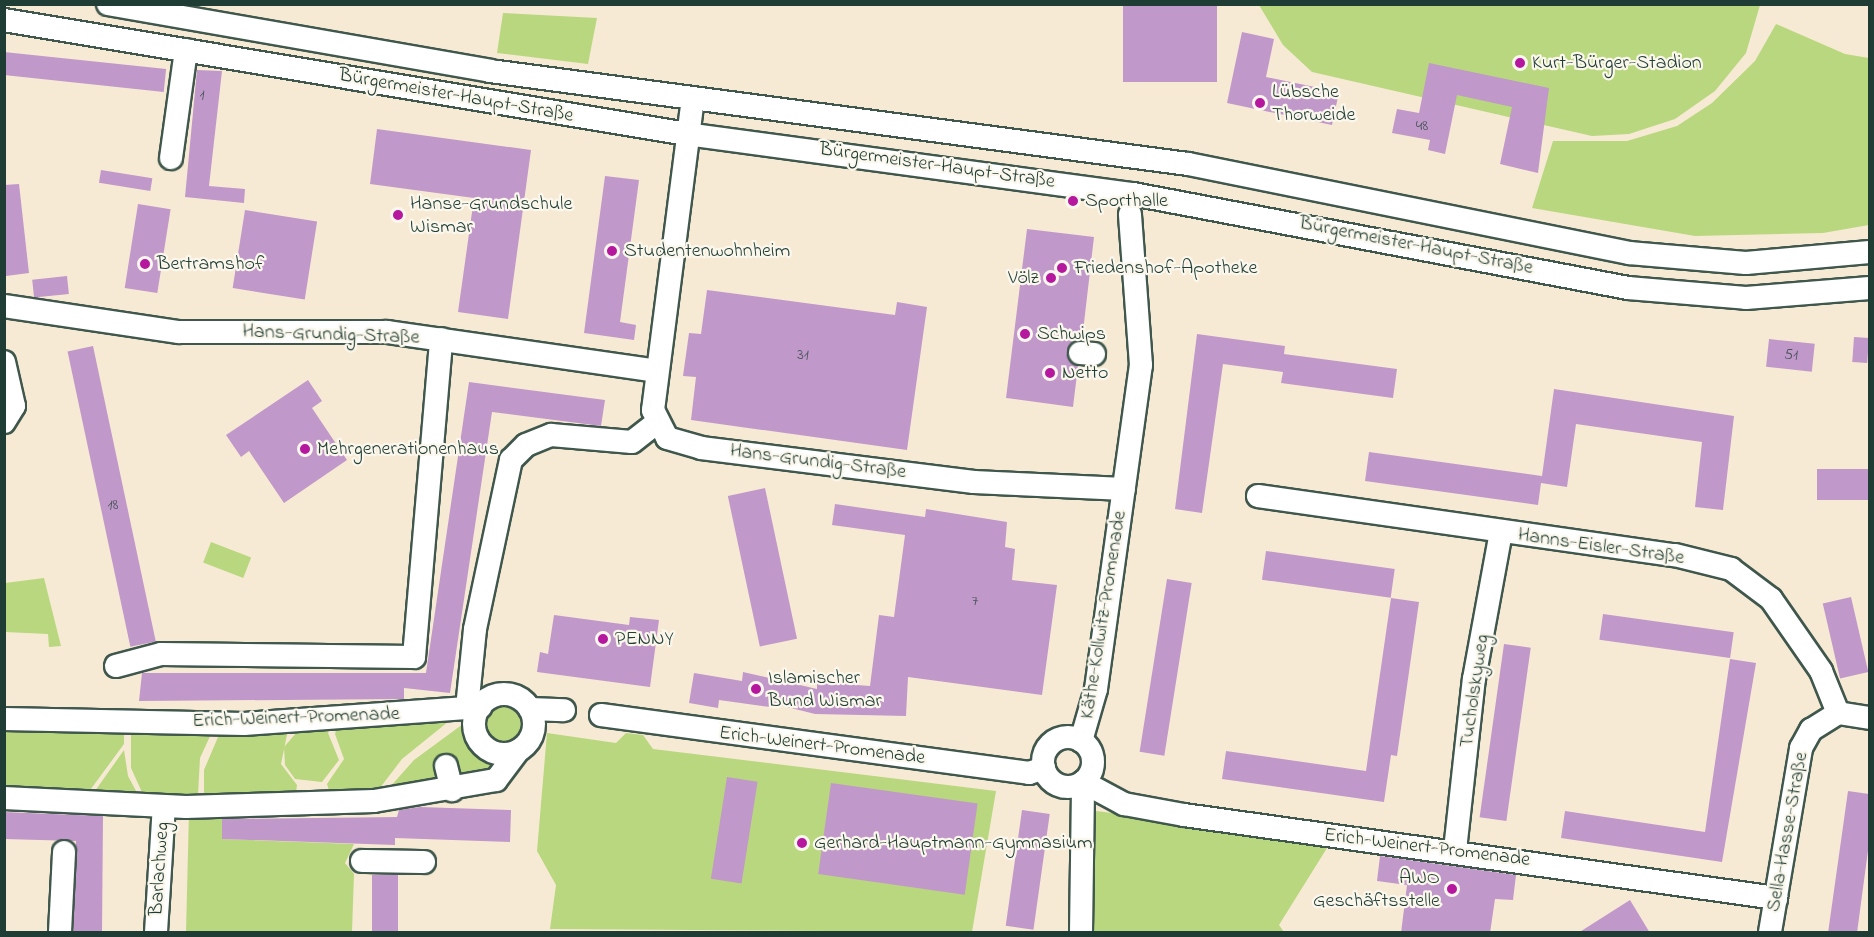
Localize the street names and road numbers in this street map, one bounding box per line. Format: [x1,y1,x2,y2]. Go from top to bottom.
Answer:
street label: Bürgermeister-Haupt-Straße [337,64,575,128]
street label: Bürgermeister-Haupt-Straße [818,138,1056,194]
street label: Bürgermeister-Haupt-Straße [1297,212,1535,280]
street label: Hans-Grundig-Straße [242,320,420,350]
street label: Hans-Grundig-Straße [729,439,907,485]
street label: Käthe-Kollwitz-Promenade [1076,509,1132,721]
street label: Hanns-Eisler-Straße [1516,523,1686,571]
street label: Tucholskyweg [1455,633,1495,749]
street label: Erich-Weinert-Promenade [192,702,400,734]
street label: Erich-Weinert-Promenade [718,721,926,771]
street label: Sella-Hasse-Straße [1762,750,1814,914]
street label: Barlachweg [145,821,175,917]
street label: Erich-Weinert-Promenade [1323,823,1531,873]

